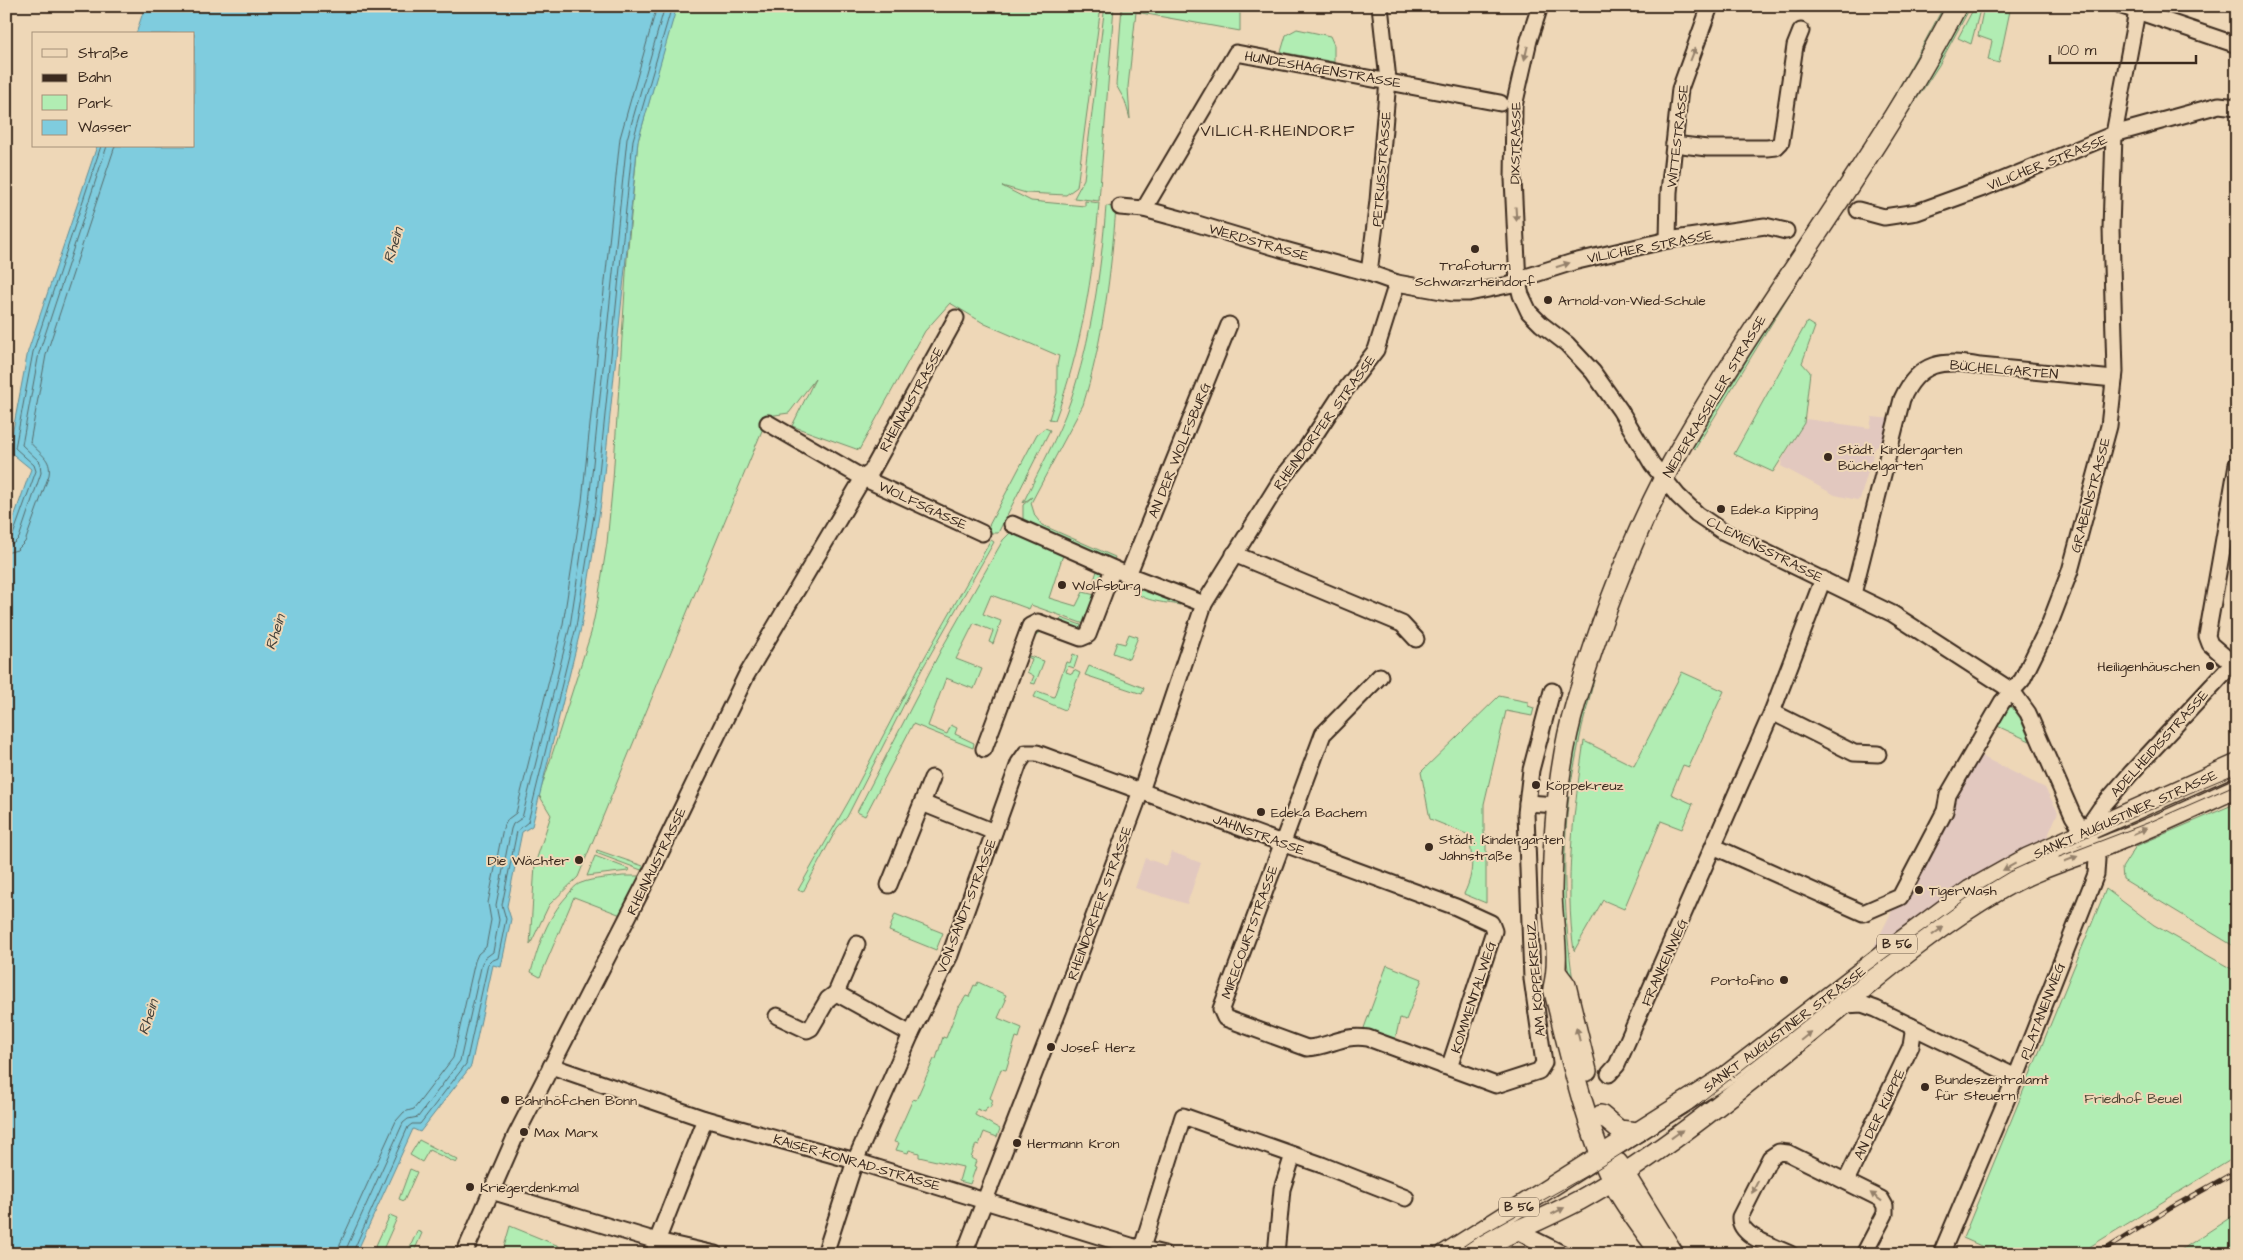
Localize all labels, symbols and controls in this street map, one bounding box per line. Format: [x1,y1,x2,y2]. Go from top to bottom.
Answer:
legend [32,32,195,148]
scale bar [2050,32,2197,64]
text: 100 m [2058,40,2097,61]
text: Straße [78,43,128,64]
one-way arrow [1522,45,1530,60]
street label: HUNDESHAGENSTRASSE [1243,46,1403,94]
one-way arrow [1689,46,1697,61]
text: Bahn [78,67,112,88]
street label: WITTESTRASSE [1662,83,1694,189]
text: Park [78,93,113,114]
street label: DIXSTRASSE [1505,101,1527,184]
street label: PETRUSSTRASSE [1367,110,1397,228]
text: Wasser [78,117,131,138]
district label: VILICH-RHEINDORF [1201,120,1355,142]
street label: VILICHER STRASSE [1984,129,2111,196]
one-way arrow [1512,206,1520,222]
street label: WERDSTRASSE [1206,219,1312,267]
water label: Rhein [378,223,409,265]
street label: VILICHER STRASSE [1585,225,1716,269]
marker: Trafoturm Schwarzrheindorf [1469,243,1481,255]
place label: Trafoturm Schwarzrheindorf [1415,256,1536,292]
one-way arrow [1555,261,1570,268]
place label: Arnold-von-Wied-Schule [1558,291,1706,311]
marker: Arnold-von-Wied-Schule [1542,294,1554,306]
street label: NIEDERKASSELER STRASSE [1658,311,1772,482]
street label: RHEINAUSTRASSE [875,343,949,456]
street label: RHEINDORFER STRASSE [1269,350,1381,494]
street label: BÜCHELGARTEN [1949,355,2059,385]
street label: AN DER WOLFSBURG [1144,379,1216,521]
street label: GRABENSTRASSE [2066,435,2116,555]
place label: Städt. Kindergarten Büchelgarten [1838,440,1963,476]
marker: Städt. Kindergarten Büchelgarten [1822,451,1834,463]
street label: WOLFSGASSE [875,477,971,536]
place label: Edeka Kipping [1731,500,1818,520]
marker: Edeka Kipping [1715,503,1727,515]
street label: CLEMENSSTRASSE [1703,512,1827,588]
place label: Wolfsburg [1072,576,1141,596]
marker: Wolfsburg [1056,579,1068,591]
water label: Rhein [260,610,291,653]
place label: Heiligenhäuschen [2097,657,2200,677]
marker: Heiligenhäuschen [2204,660,2216,672]
street label: ADELHEIDISSTRASSE [2106,685,2214,802]
street label: SANKT AUGUSTINER STRASSE [2030,765,2221,865]
place label: Köppekreuz [1546,776,1624,796]
marker: Köppekreuz [1530,779,1542,791]
place label: Edeka Bachem [1271,803,1367,823]
street label: RHEINAUSTRASSE [622,804,692,919]
marker: Edeka Bachem [1255,806,1267,818]
street label: JAHNSTRASSE [1210,809,1308,861]
street label: RHEINDORFER STRASSE [1063,823,1137,983]
one-way arrow [2133,827,2147,835]
place label: Städt. Kindergarten Jahnstraße [1439,830,1564,866]
street label: VON-SANDT-STRASSE [932,835,1002,977]
marker: Städt. Kindergarten Jahnstraße [1423,841,1435,853]
place label: Die Wächter [488,851,569,871]
marker: Die Wächter [573,854,585,866]
one-way arrow [2064,855,2079,863]
street label: MIRECOURTSTRASSE [1216,862,1284,1002]
one-way arrow [2002,863,2016,871]
place label: TigerWash [1929,881,1997,901]
marker: TigerWash [1913,884,1925,896]
street label: FRANKENWEG [1637,915,1693,1009]
street label: AM KÖPPEKREUZ [1521,920,1551,1037]
one-way arrow [1931,926,1945,936]
road number: B 56 [1877,934,1917,954]
street label: KOMMENTALWEG [1446,938,1502,1056]
street label: PLATANENWEG [2015,960,2071,1063]
street label: SANKT AUGUSTINER STRASSE [1699,961,1871,1098]
place label: Portofino [1711,971,1774,991]
marker: Portofino [1778,974,1790,986]
water label: Rhein [133,995,164,1038]
one-way arrow [1574,1027,1582,1042]
one-way arrow [1800,1030,1813,1041]
place label: Josef Herz [1061,1038,1136,1058]
marker: Josef Herz [1045,1041,1057,1053]
street label: AN DER KÜPPE [1849,1065,1911,1163]
place label: Bundeszentralamt für Steuern [1935,1070,2049,1106]
marker: Bundeszentralamt für Steuern [1919,1081,1931,1093]
park label: Friedhof Beuel [2084,1089,2182,1109]
place label: Bahnhöfchen Bonn [515,1091,637,1111]
marker: Bahnhöfchen Bonn [499,1094,511,1106]
place label: Max Marx [534,1123,598,1143]
marker: Max Marx [518,1126,530,1138]
street label: KAISER-KONRAD-STRASSE [771,1129,943,1197]
one-way arrow [1670,1129,1684,1139]
place label: Hermann Kron [1027,1134,1119,1154]
marker: Hermann Kron [1011,1137,1023,1149]
place label: Kriegerdenkmal [480,1178,579,1198]
one-way arrow [1751,1180,1759,1194]
marker: Kriegerdenkmal [464,1181,476,1193]
one-way arrow [1869,1192,1883,1202]
road number: B 56 [1499,1198,1539,1216]
one-way arrow [1551,1207,1566,1215]

